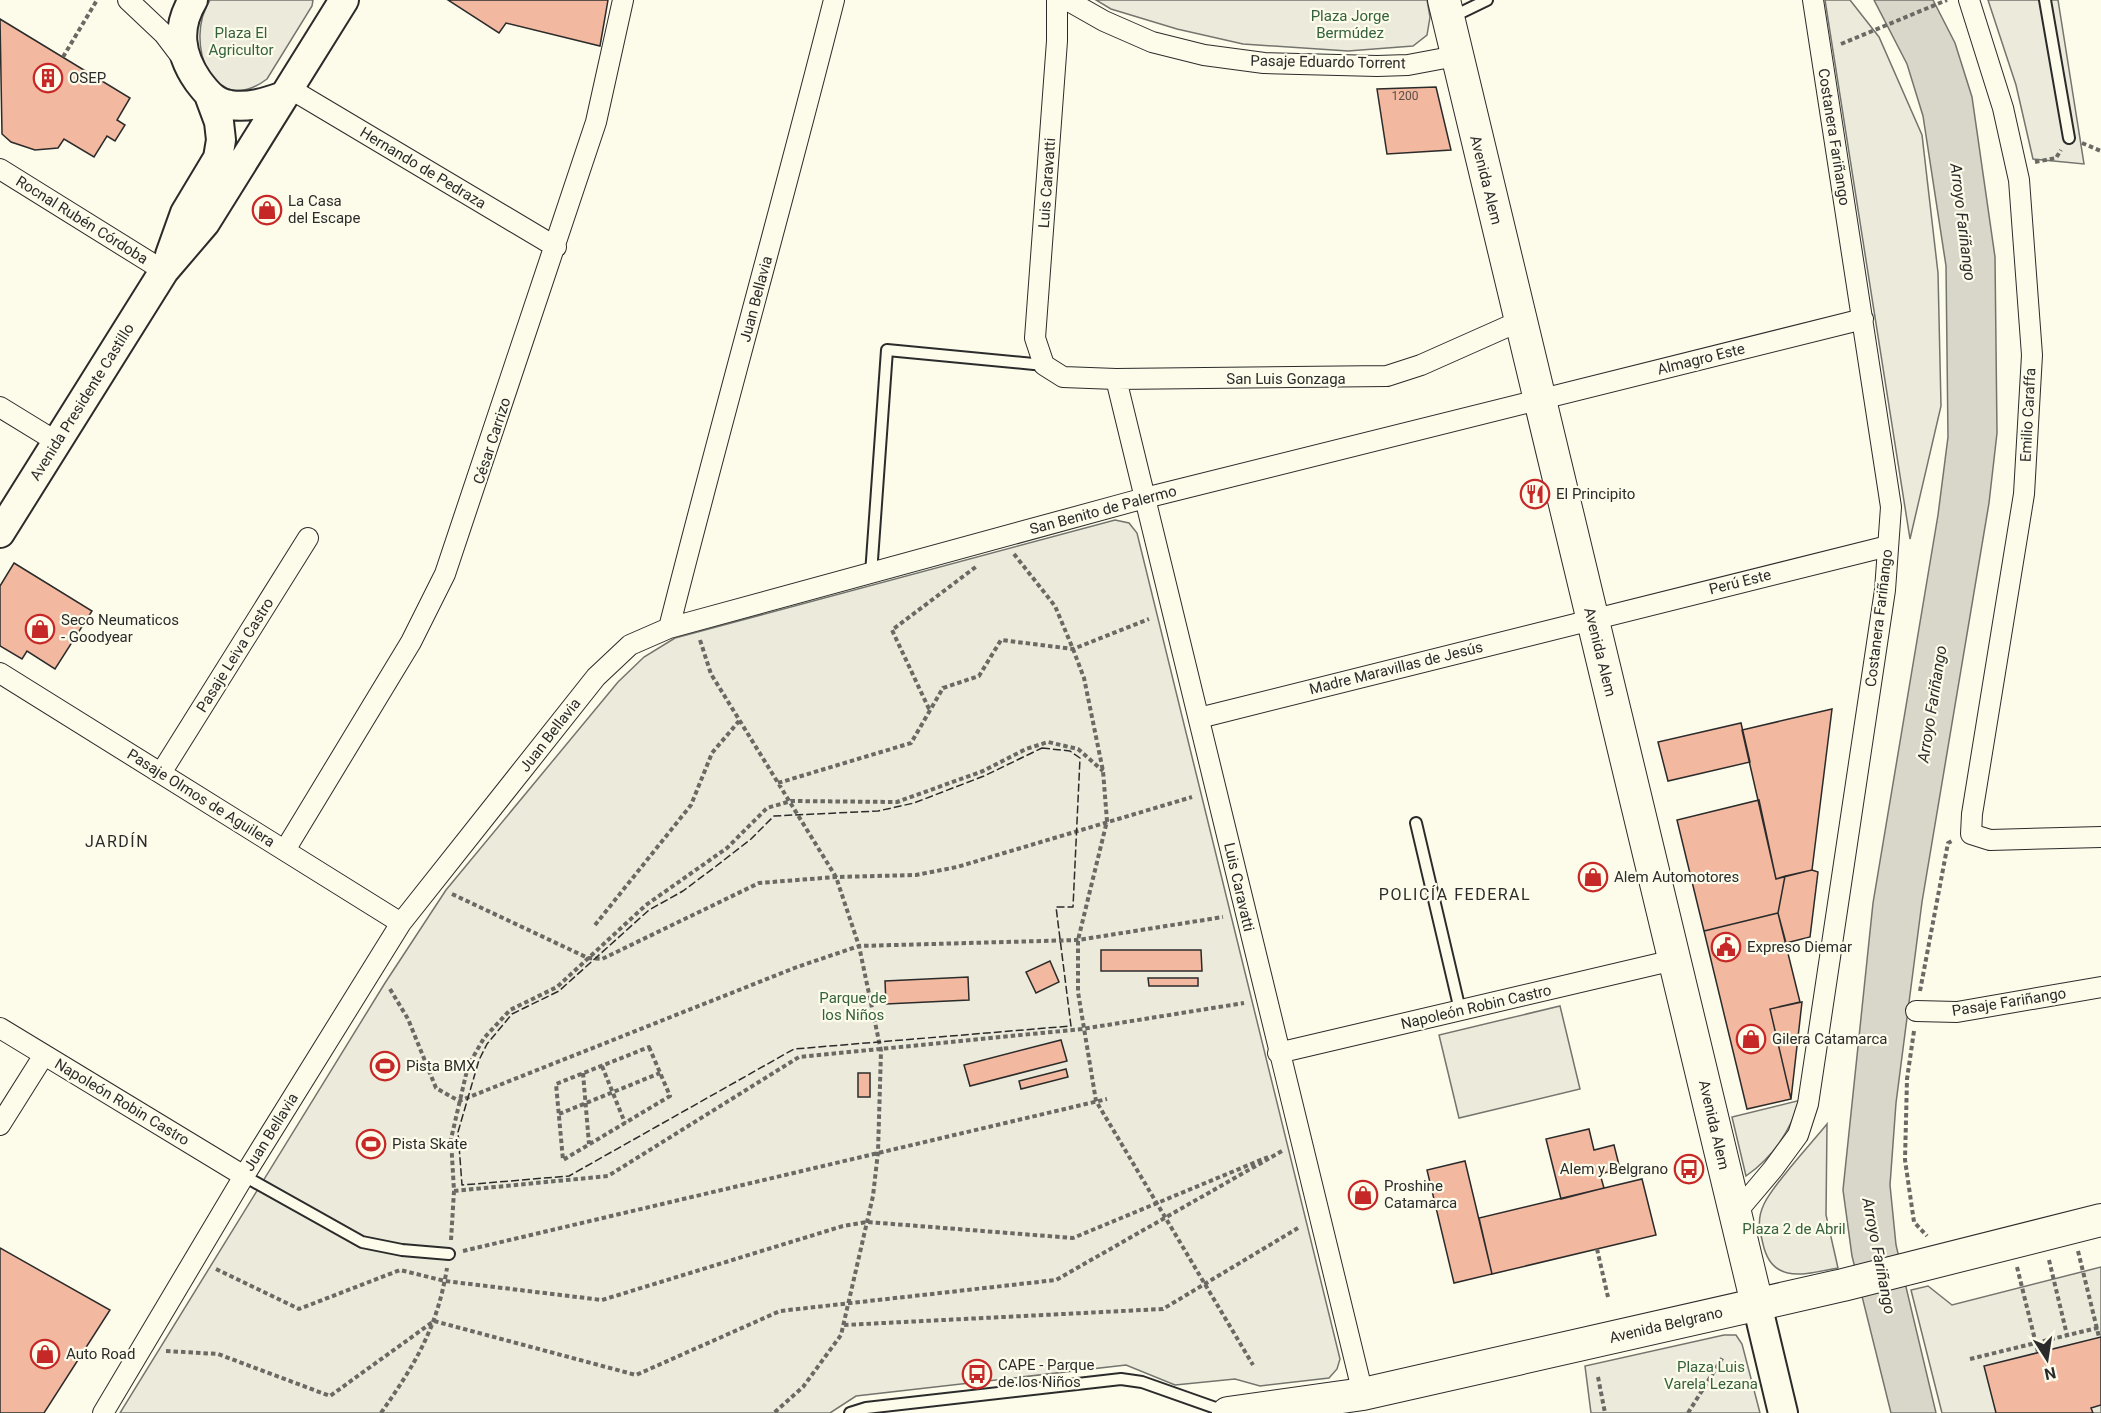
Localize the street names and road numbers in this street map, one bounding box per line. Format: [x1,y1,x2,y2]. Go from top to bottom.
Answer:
street label: Pasaje Eduardo Torrent [1250,52,1406,72]
street label: Costanera Fariñango [1814,67,1854,207]
street label: Hernando de Pedraza [357,123,489,213]
street label: Avenida Alem [1466,133,1506,227]
street label: Luis Caravatti [1035,137,1059,229]
street label: Rocnal Rubén Córdoba [13,172,151,268]
street label: Juan Bellavia [736,254,776,344]
street label: Avenida Presidente Castillo [26,320,138,484]
street label: Almagro Este [1655,339,1747,379]
street label: Emilio Caraffa [2017,367,2039,463]
street label: San Luis Gonzaga [1226,370,1346,388]
street label: César Carrizo [470,395,514,487]
street label: San Benito de Palermo [1028,482,1178,538]
street label: Costanera Fariñango [1862,548,1896,688]
street label: Perú Este [1707,566,1773,598]
street label: Pasaje Leiva Castro [193,594,277,716]
street label: Avenida Alem [1580,605,1620,699]
street label: Madre Maravillas de Jesús [1307,638,1485,698]
street label: Juan Bellavia [516,695,584,775]
street label: Pasaje Olmos de Aguilera [124,745,278,851]
street label: Luis Caravatti [1220,841,1258,933]
street label: Napoleón Robin Castro [1399,981,1553,1033]
street label: Pasaje Fariñango [1951,984,2067,1020]
street label: Napoleón Robin Castro [51,1055,193,1149]
street label: Avenida Alem [1695,1078,1733,1172]
street label: Juan Bellavia [240,1090,302,1174]
street label: Avenida Belgrano [1607,1303,1725,1347]

